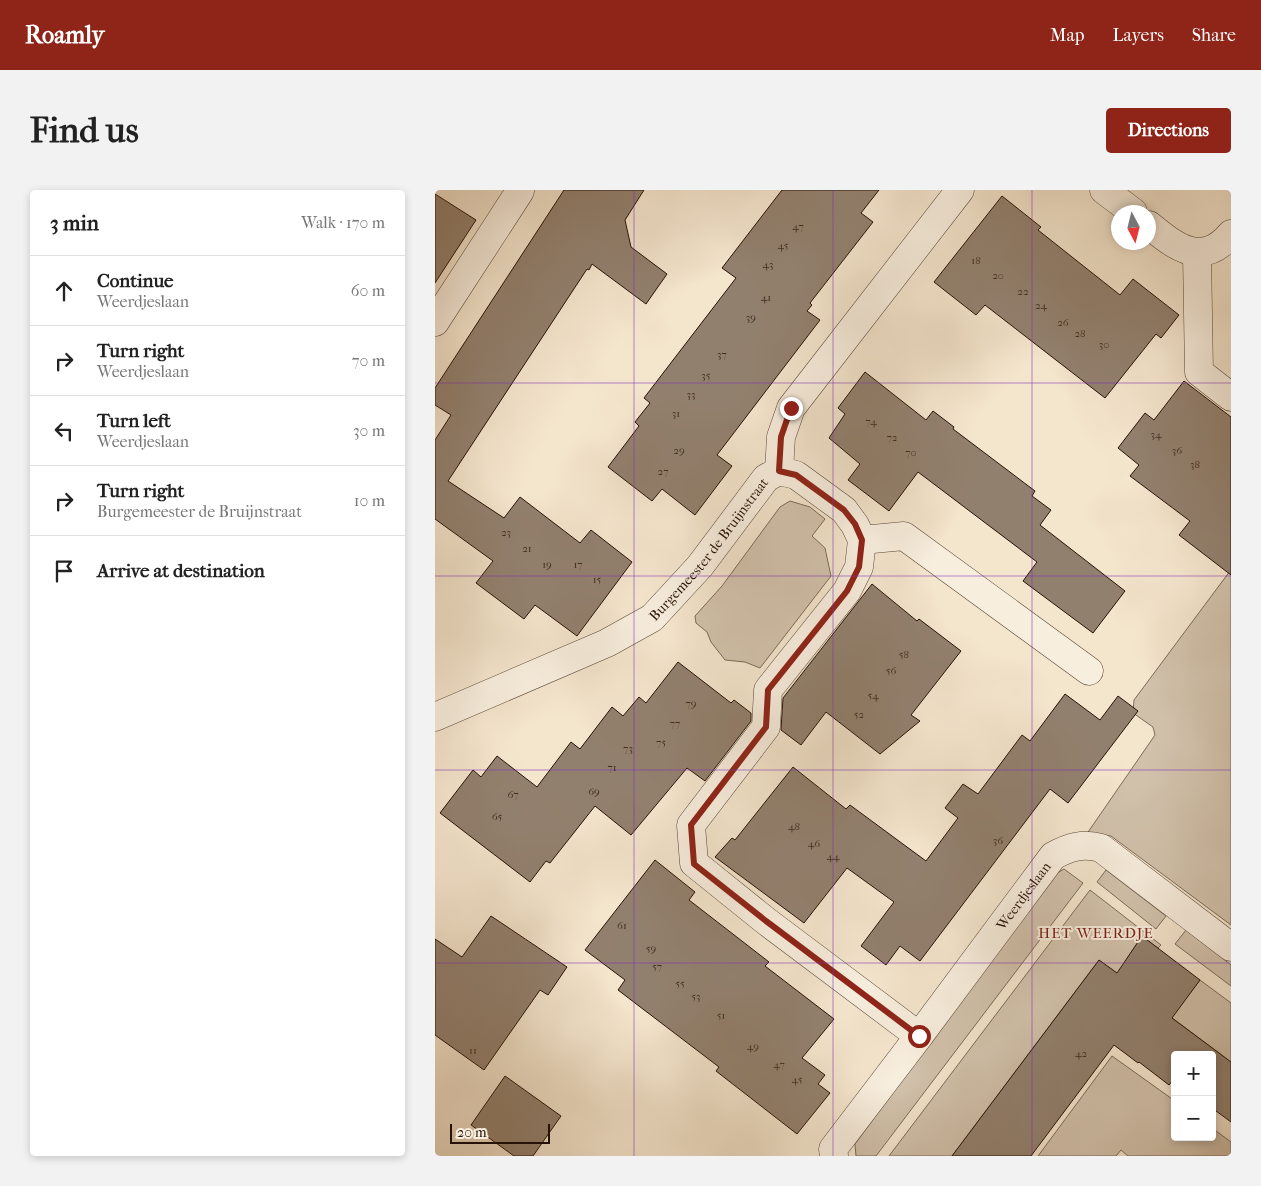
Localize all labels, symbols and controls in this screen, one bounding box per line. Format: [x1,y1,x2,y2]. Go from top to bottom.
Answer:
text: Roamly [25,21,104,49]
text: Map [1050,25,1084,46]
text: Layers [1112,25,1164,46]
text: Share [1192,25,1236,46]
button: Directions [1106,108,1231,153]
text: Find us [30,110,139,151]
north arrow [1111,205,1156,250]
text: 3 min [50,211,99,235]
text: Walk · 170 m [301,213,385,232]
house number: 47 [792,220,804,233]
house number: 45 [778,239,789,252]
house number: 18 [971,254,981,267]
house number: 43 [762,258,774,271]
house number: 20 [992,269,1004,282]
text: Continue [97,270,173,292]
icon: ahead [50,277,78,305]
text: 60 m [351,281,385,300]
house number: 22 [1017,285,1029,298]
house number: 41 [761,291,771,304]
text: Weerdjeslaan [97,292,189,311]
house number: 24 [1035,299,1048,312]
house number: 39 [746,311,756,324]
house number: 26 [1057,316,1069,329]
house number: 28 [1074,327,1086,340]
house number: 30 [1099,338,1109,351]
text: Turn right [97,340,184,362]
icon: right [50,347,78,375]
house number: 37 [717,348,727,361]
text: 70 m [352,351,385,370]
text: Weerdjeslaan [97,362,189,381]
house number: 35 [701,369,711,382]
house number: 33 [686,388,696,401]
route end [780,397,803,420]
house number: 31 [672,407,680,420]
text: Turn left [97,410,171,432]
house number: 74 [865,415,877,428]
icon: left [50,417,78,445]
text: 30 m [353,421,385,440]
house number: 34 [1150,428,1162,441]
house number: 72 [887,431,898,444]
text: Weerdjeslaan [97,432,189,451]
house number: 29 [673,444,685,457]
house number: 36 [1172,444,1182,457]
house number: 70 [905,446,917,459]
house number: 38 [1190,458,1200,471]
house number: 27 [658,465,668,478]
street label: Burgemeester de Bruijnstraat [645,474,772,624]
text: Turn right [97,480,184,502]
icon: right [50,487,78,515]
text: 10 m [354,491,385,510]
text: Burgemeester de Bruijnstraat [97,502,302,521]
house number: 23 [501,526,511,539]
house number: 21 [522,542,532,555]
icon: arrive [50,557,78,585]
house number: 19 [542,558,552,571]
house number: 17 [573,558,583,571]
text: Arrive at destination [97,560,265,582]
house number: 15 [593,573,602,586]
house number: 58 [899,648,909,661]
house number: 56 [886,664,896,677]
house number: 54 [867,689,879,702]
house number: 79 [685,697,697,710]
house number: 52 [854,708,865,721]
house number: 77 [670,717,680,730]
house number: 75 [656,736,666,749]
house number: 73 [623,742,633,755]
house number: 71 [607,761,617,774]
house number: 69 [588,785,600,798]
house number: 67 [507,788,519,801]
house number: 65 [492,810,503,823]
house number: 48 [788,820,800,833]
house number: 36 [993,834,1003,847]
house number: 46 [808,837,820,850]
house number: 44 [826,850,840,863]
street label: Weerdjeslaan [992,858,1054,934]
house number: 61 [617,919,627,932]
district label: HET WEERDJE [1038,924,1154,942]
house number: 59 [646,942,656,955]
house number: 57 [652,960,662,973]
house number: 55 [675,977,685,990]
house number: 53 [691,990,701,1003]
house number: 51 [717,1009,725,1022]
route start [908,1025,931,1048]
house number: 49 [747,1040,759,1053]
house number: 11 [469,1044,477,1057]
house number: 42 [1075,1047,1087,1060]
map controls [1171,1051,1216,1141]
button: + [1171,1051,1216,1096]
house number: 47 [773,1058,785,1071]
house number: 45 [792,1073,803,1086]
button: − [1171,1096,1216,1141]
scale bar [450,1121,550,1144]
text: 20 m [457,1124,487,1141]

